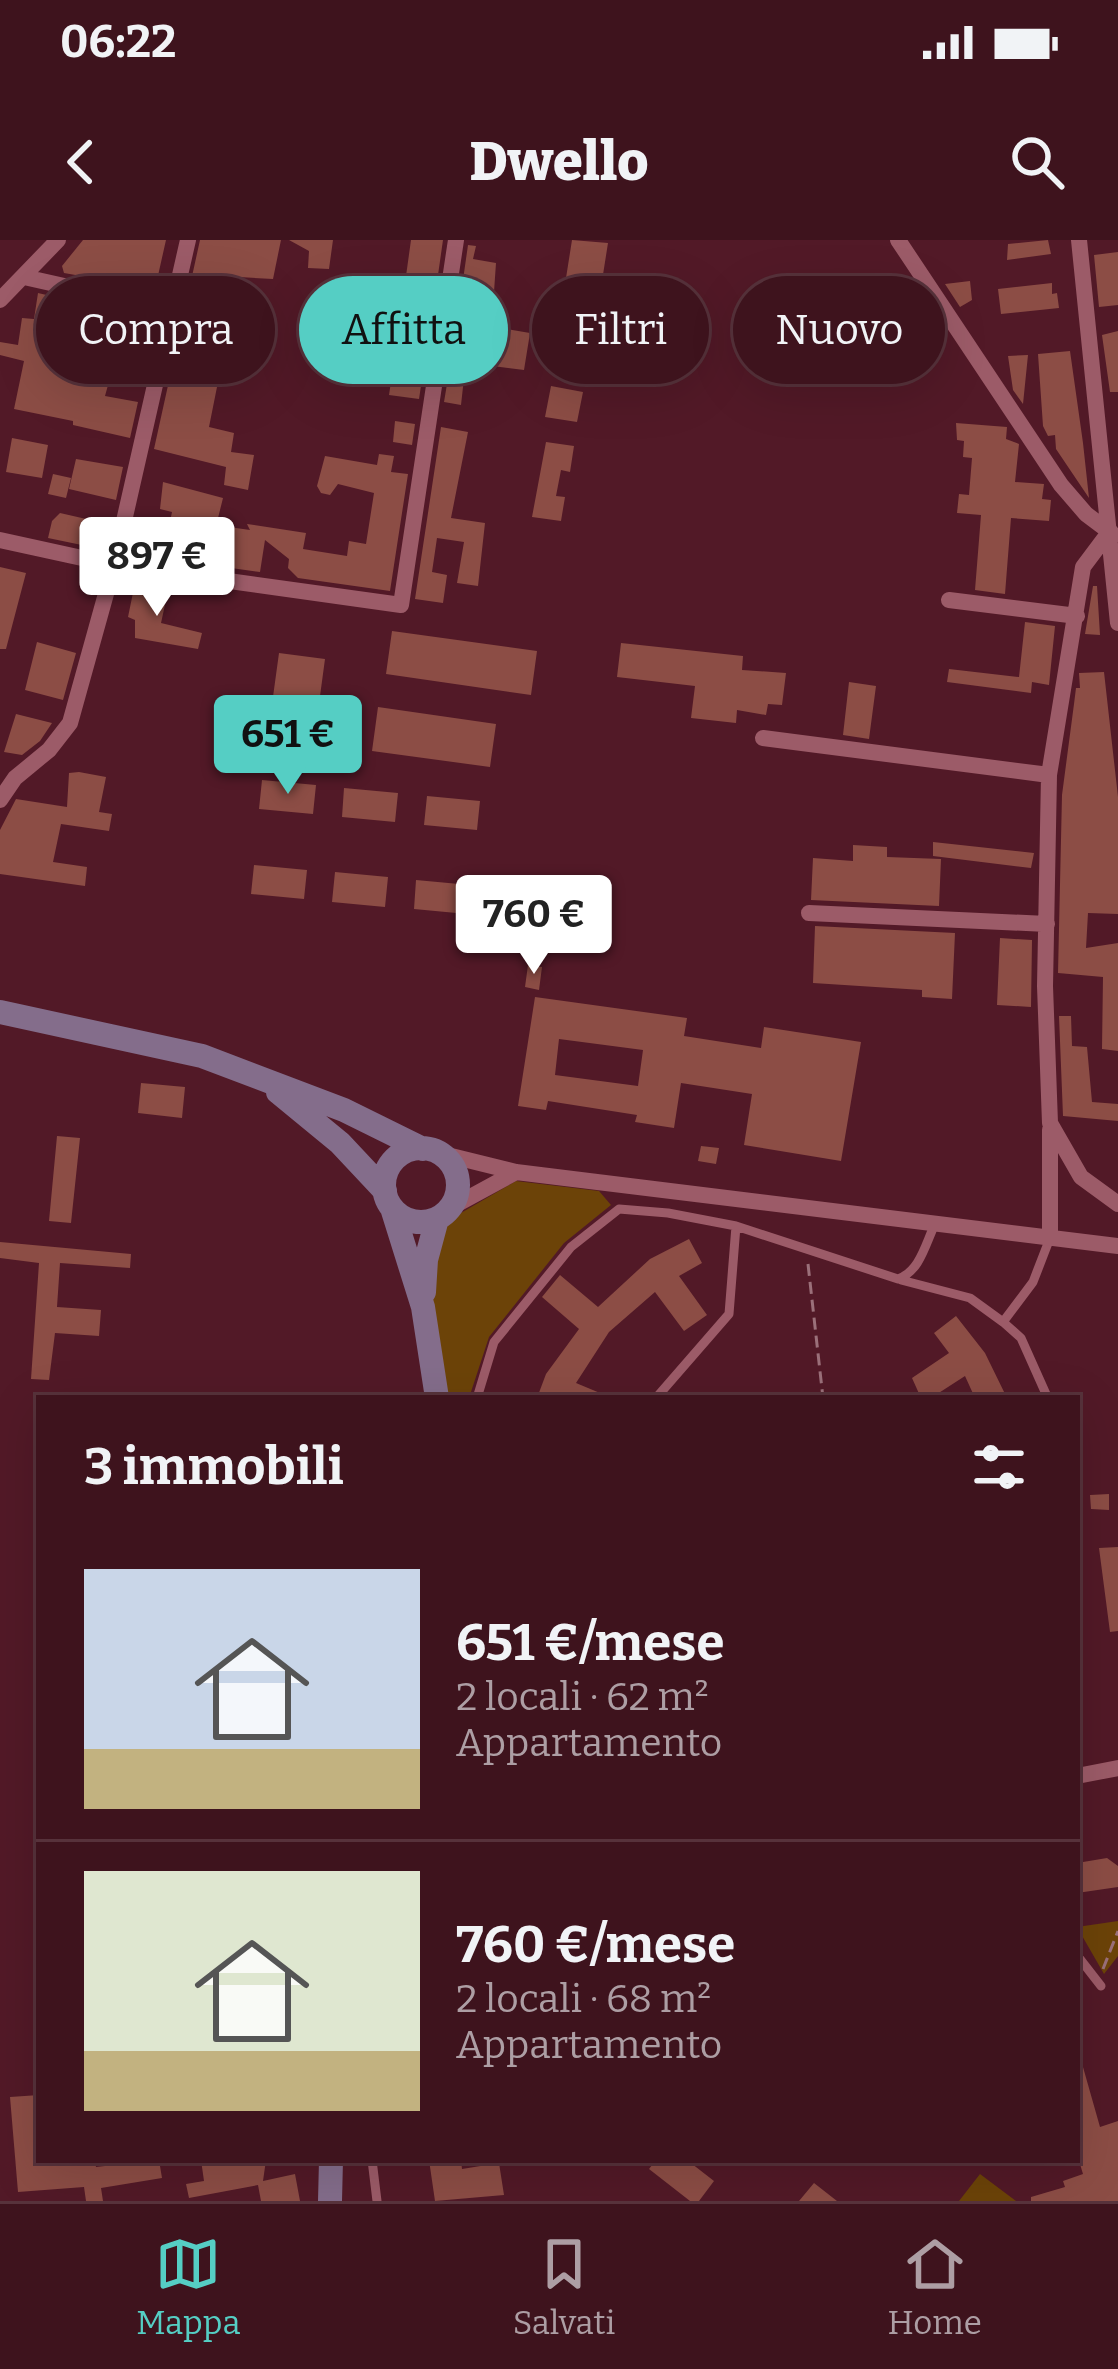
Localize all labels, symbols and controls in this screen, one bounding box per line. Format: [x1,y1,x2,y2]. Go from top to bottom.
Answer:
text: 06:22 [60,15,176,69]
icon: back [48,129,114,195]
icon: search [1004,129,1070,195]
text: Dwello [470,130,648,194]
chip: Compra [36,276,275,384]
chip: Affitta [299,276,508,384]
chip: Filtri [532,276,709,384]
chip: Nuovo [733,276,945,384]
pin: 897 € [73,517,241,619]
text: 897 € [106,533,208,579]
pin: 651 € [204,695,372,797]
text: 651 € [241,711,335,757]
pin: 760 € [450,875,618,977]
text: 760 € [483,891,585,937]
icon: filters [966,1434,1032,1500]
text: 3 immobili [84,1436,344,1498]
text: 651 €/mese [456,1612,724,1674]
icon: home [180,1617,324,1761]
text: 2 locali · 62 m² [456,1674,709,1720]
text: Appartamento [456,1720,722,1766]
text: 760 €/mese [456,1914,735,1976]
icon: home [180,1919,324,2063]
text: 2 locali · 68 m² [456,1976,711,2022]
text: Appartamento [456,2022,722,2068]
tab: Mappa [136,2231,240,2343]
tab: Salvati [513,2231,615,2343]
tab: Home [888,2231,982,2343]

